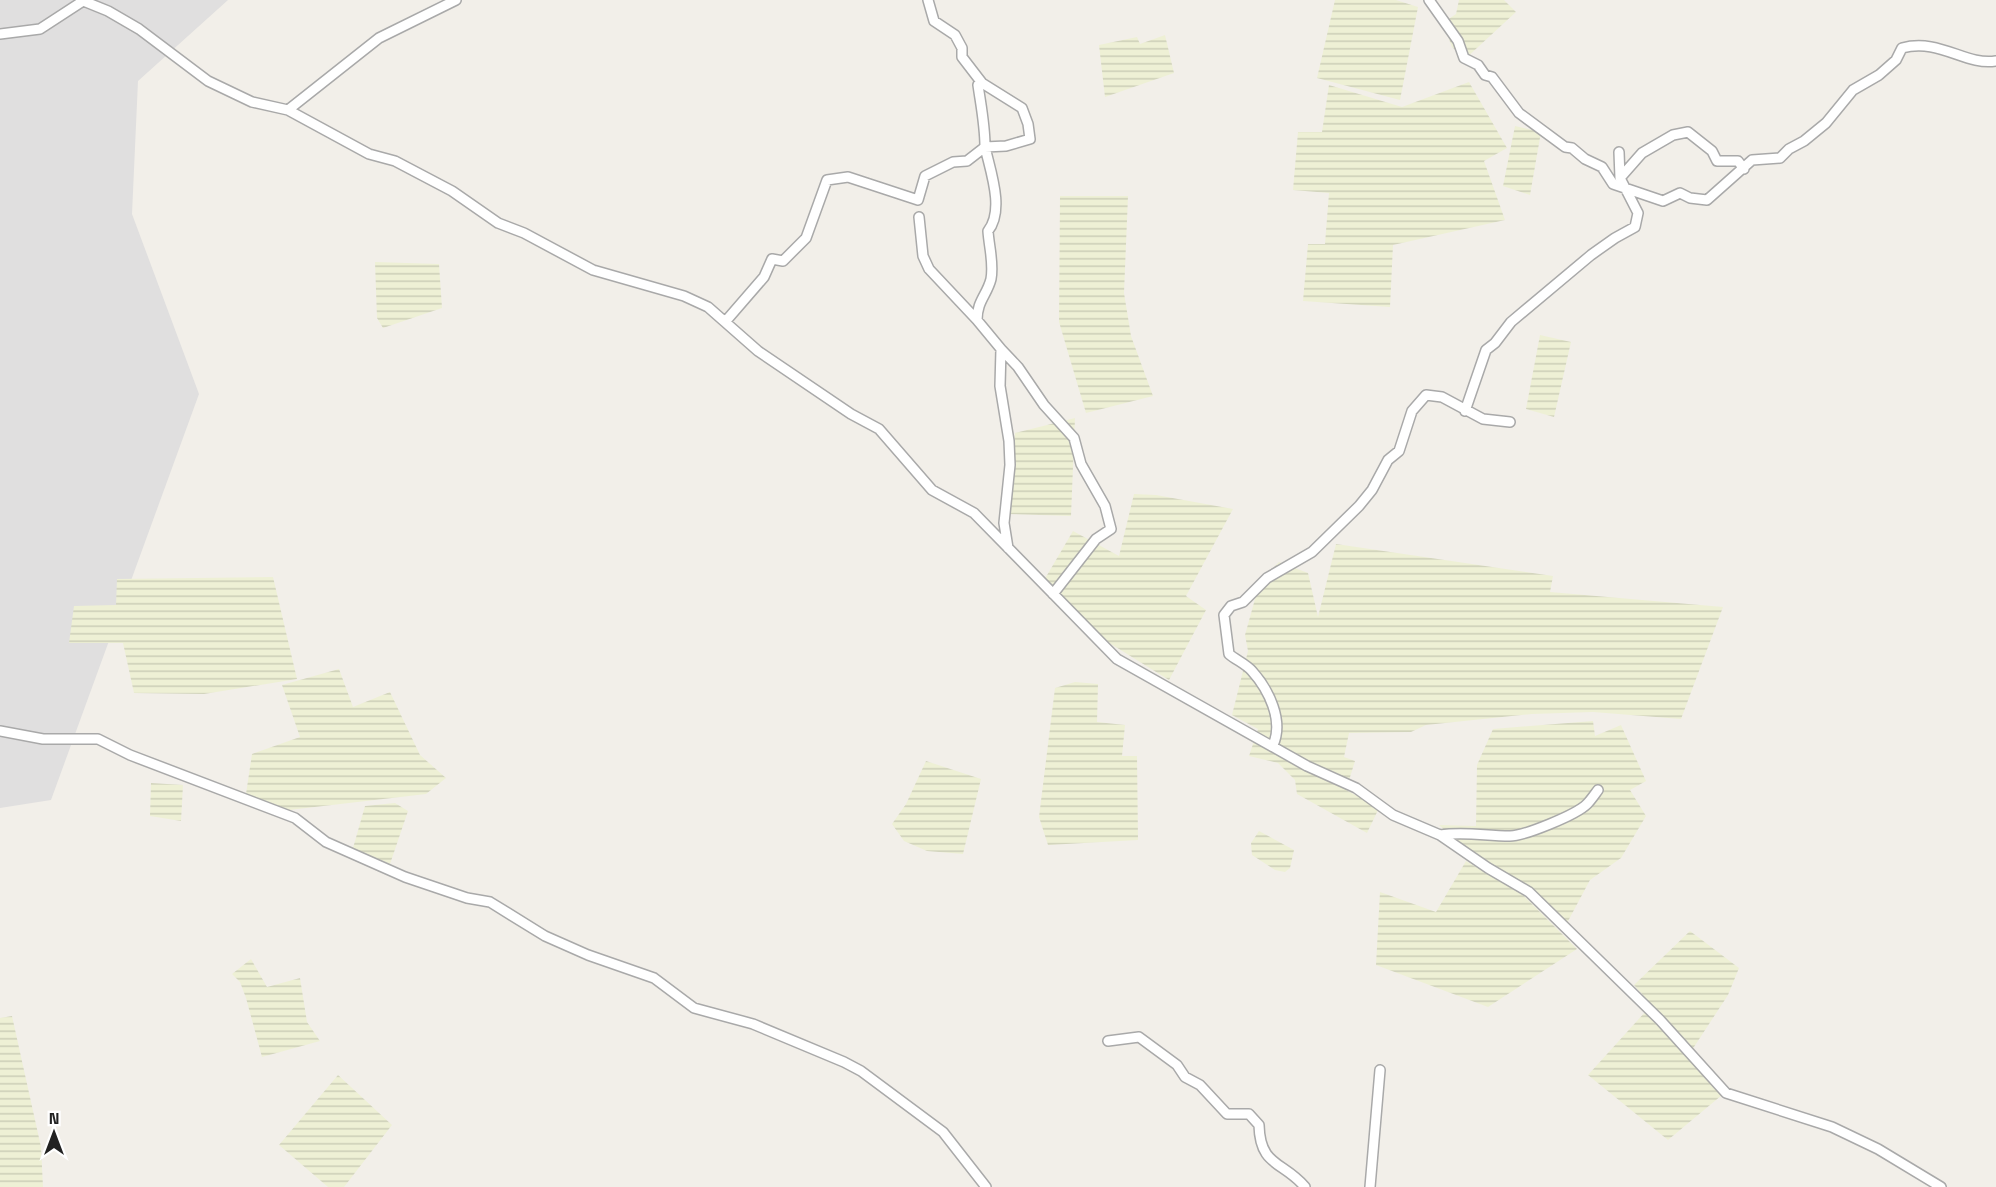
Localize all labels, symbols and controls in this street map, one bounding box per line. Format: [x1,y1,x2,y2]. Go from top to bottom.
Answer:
north arrow [24,1103,84,1163]
text: N [49,1108,59,1129]

